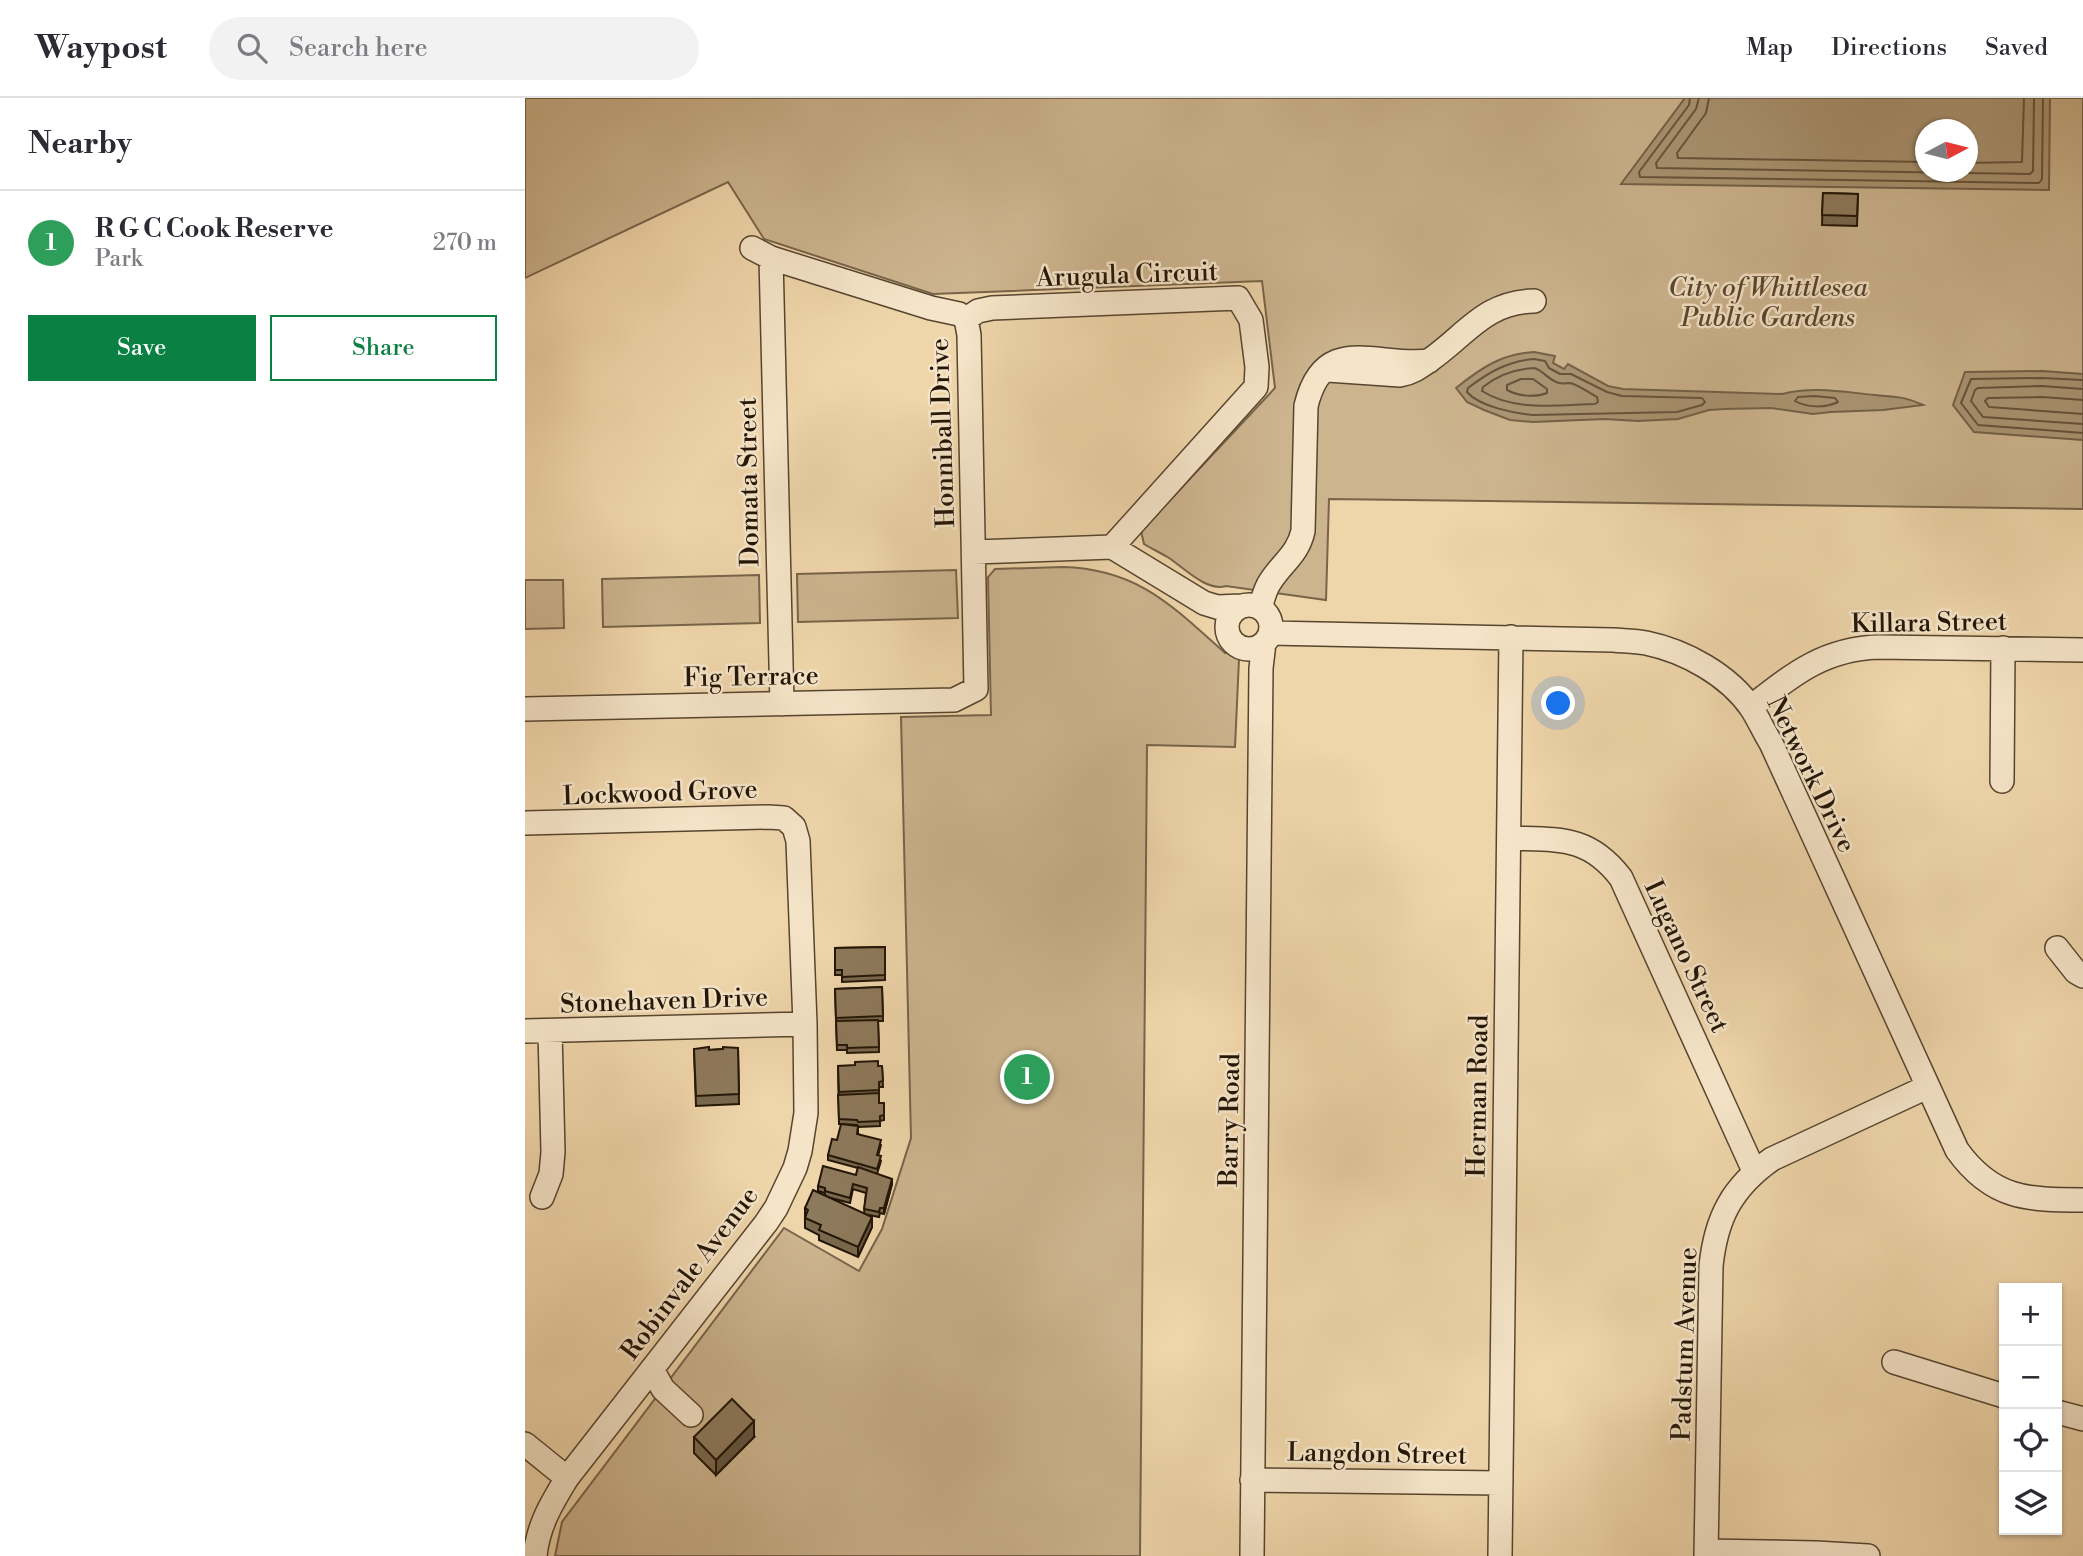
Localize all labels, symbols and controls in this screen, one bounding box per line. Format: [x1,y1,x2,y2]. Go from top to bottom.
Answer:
search box [209,17,699,80]
text: Waypost [35,28,167,69]
icon: search [233,29,271,67]
text: Search here [289,32,428,64]
text: Map [1746,33,1793,63]
text: Directions [1831,33,1947,63]
text: Saved [1985,33,2048,63]
north arrow [1915,119,1978,182]
text: Nearby [28,125,132,163]
text: R G C Cook Reserve [95,213,334,245]
text: 1 [45,229,57,257]
text: 270 m [433,229,497,257]
text: Park [95,245,143,273]
street label: Arugula Circuit [1035,256,1218,294]
park label: City of Whittlesea Public Gardens [1668,272,1868,334]
button: Save [28,315,256,381]
button: Share [270,315,497,381]
street label: Honniball Drive [924,337,962,528]
street label: Domata Street [732,397,766,567]
street label: Killara Street [1851,606,2007,640]
street label: Fig Terrace [683,660,819,694]
your location [1541,686,1575,720]
street label: Network Drive [1760,691,1863,858]
street label: Lockwood Grove [562,774,758,812]
street label: Lugano Street [1637,875,1735,1038]
street label: Stonehaven Drive [559,981,769,1021]
street label: Herman Road [1461,1014,1495,1178]
pin: 1 [1004,1051,1050,1103]
street label: Barry Road [1213,1053,1247,1188]
street label: Robinvale Avenue [614,1181,765,1367]
street label: Padstum Avenue [1666,1247,1704,1441]
map controls [1999,1283,2062,1535]
button: + [1999,1283,2062,1346]
button: − [1999,1346,2062,1409]
button: locate [1999,1409,2062,1472]
street label: Langdon Street [1287,1436,1467,1472]
button: layers [1999,1472,2062,1535]

